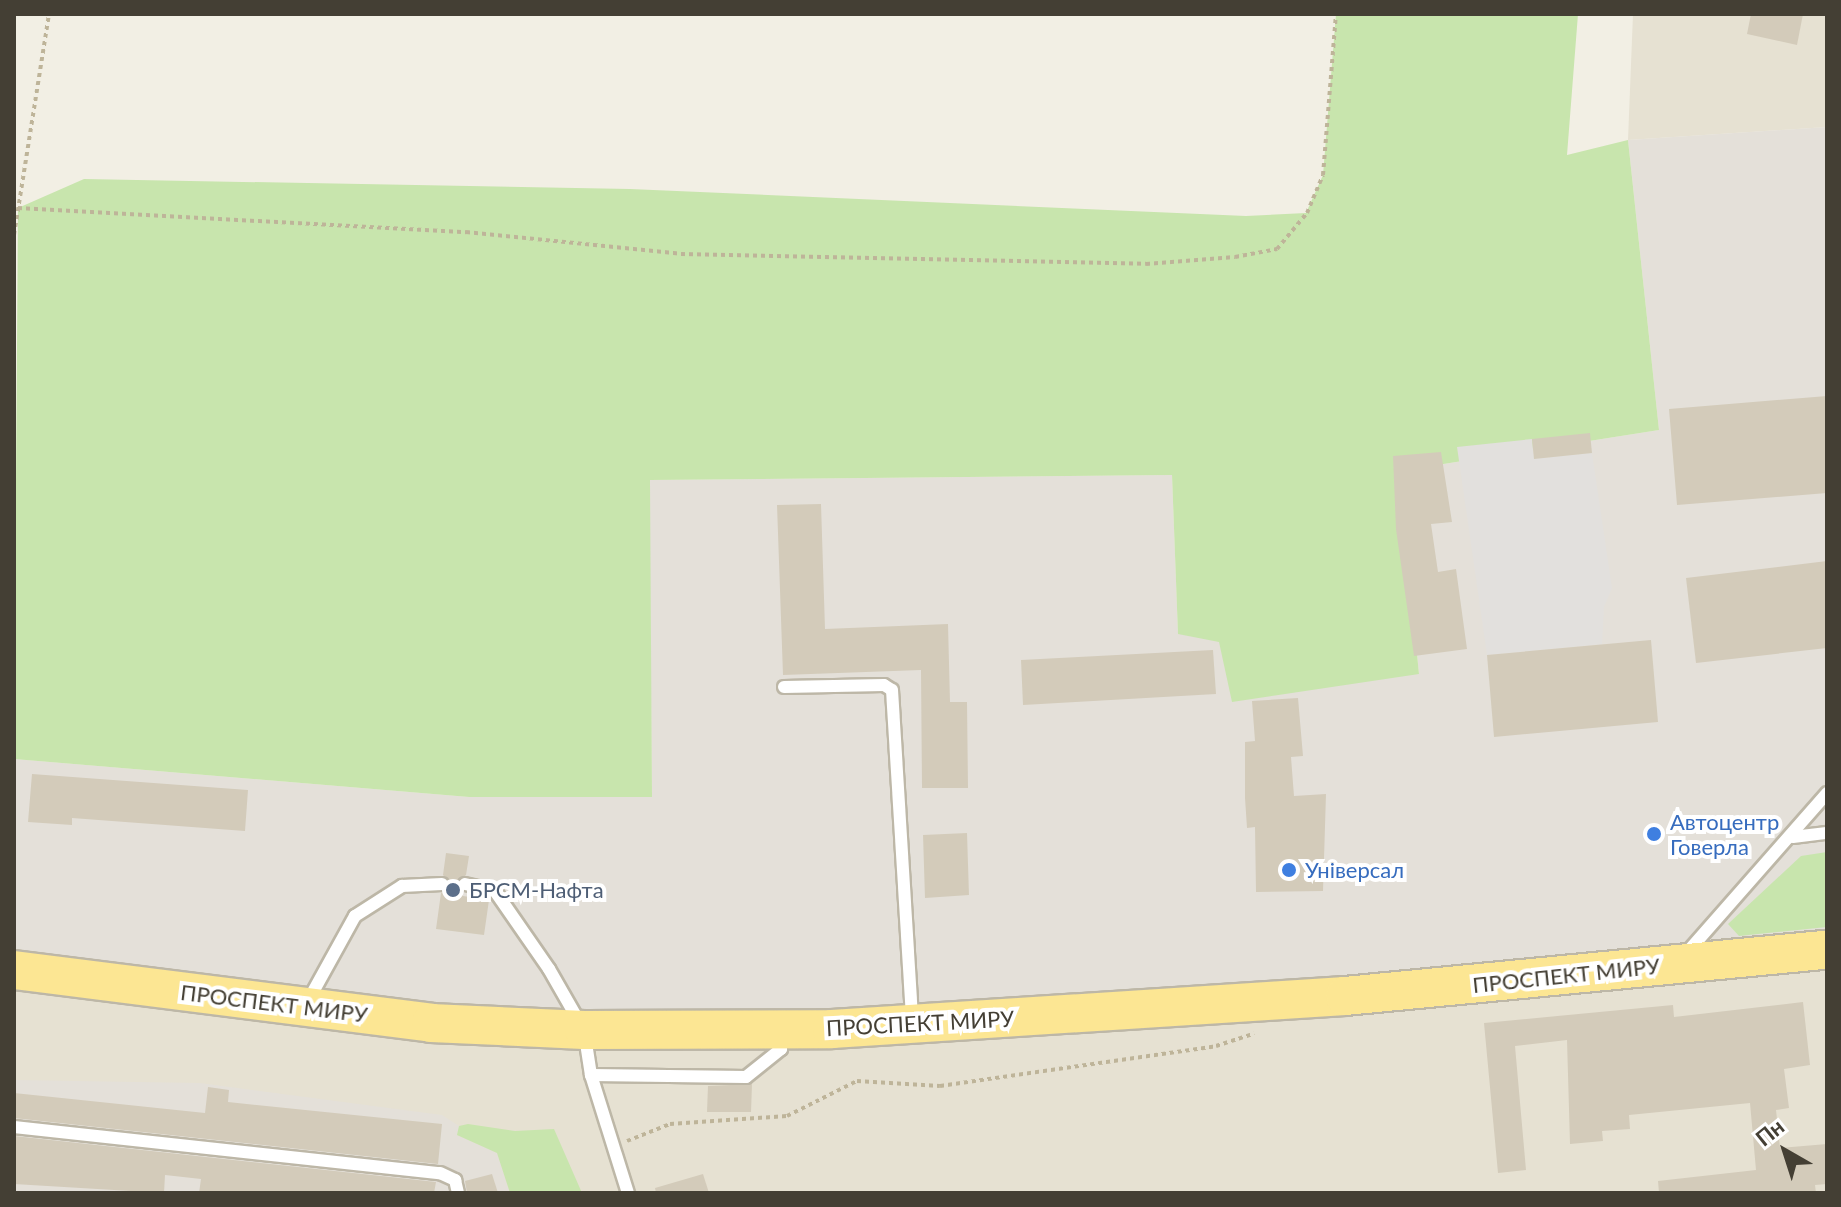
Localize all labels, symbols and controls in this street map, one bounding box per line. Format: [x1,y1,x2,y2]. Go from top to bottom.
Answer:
place label: Автоцентр Говерла [1670,808,1779,860]
marker: Автоцентр Говерла [1645,825,1663,843]
place label: Універсал [1305,857,1404,883]
marker: Універсал [1280,861,1298,879]
place label: БРСМ-Нафта [469,877,604,903]
marker: БРСМ-Нафта [444,881,462,899]
street label: ПРОСПЕКТ МИРУ [1471,952,1661,998]
street label: ПРОСПЕКТ МИРУ [179,978,369,1028]
street label: ПРОСПЕКТ МИРУ [825,1005,1015,1041]
north arrow [1745,1111,1825,1191]
text: Пн [1750,1112,1789,1152]

